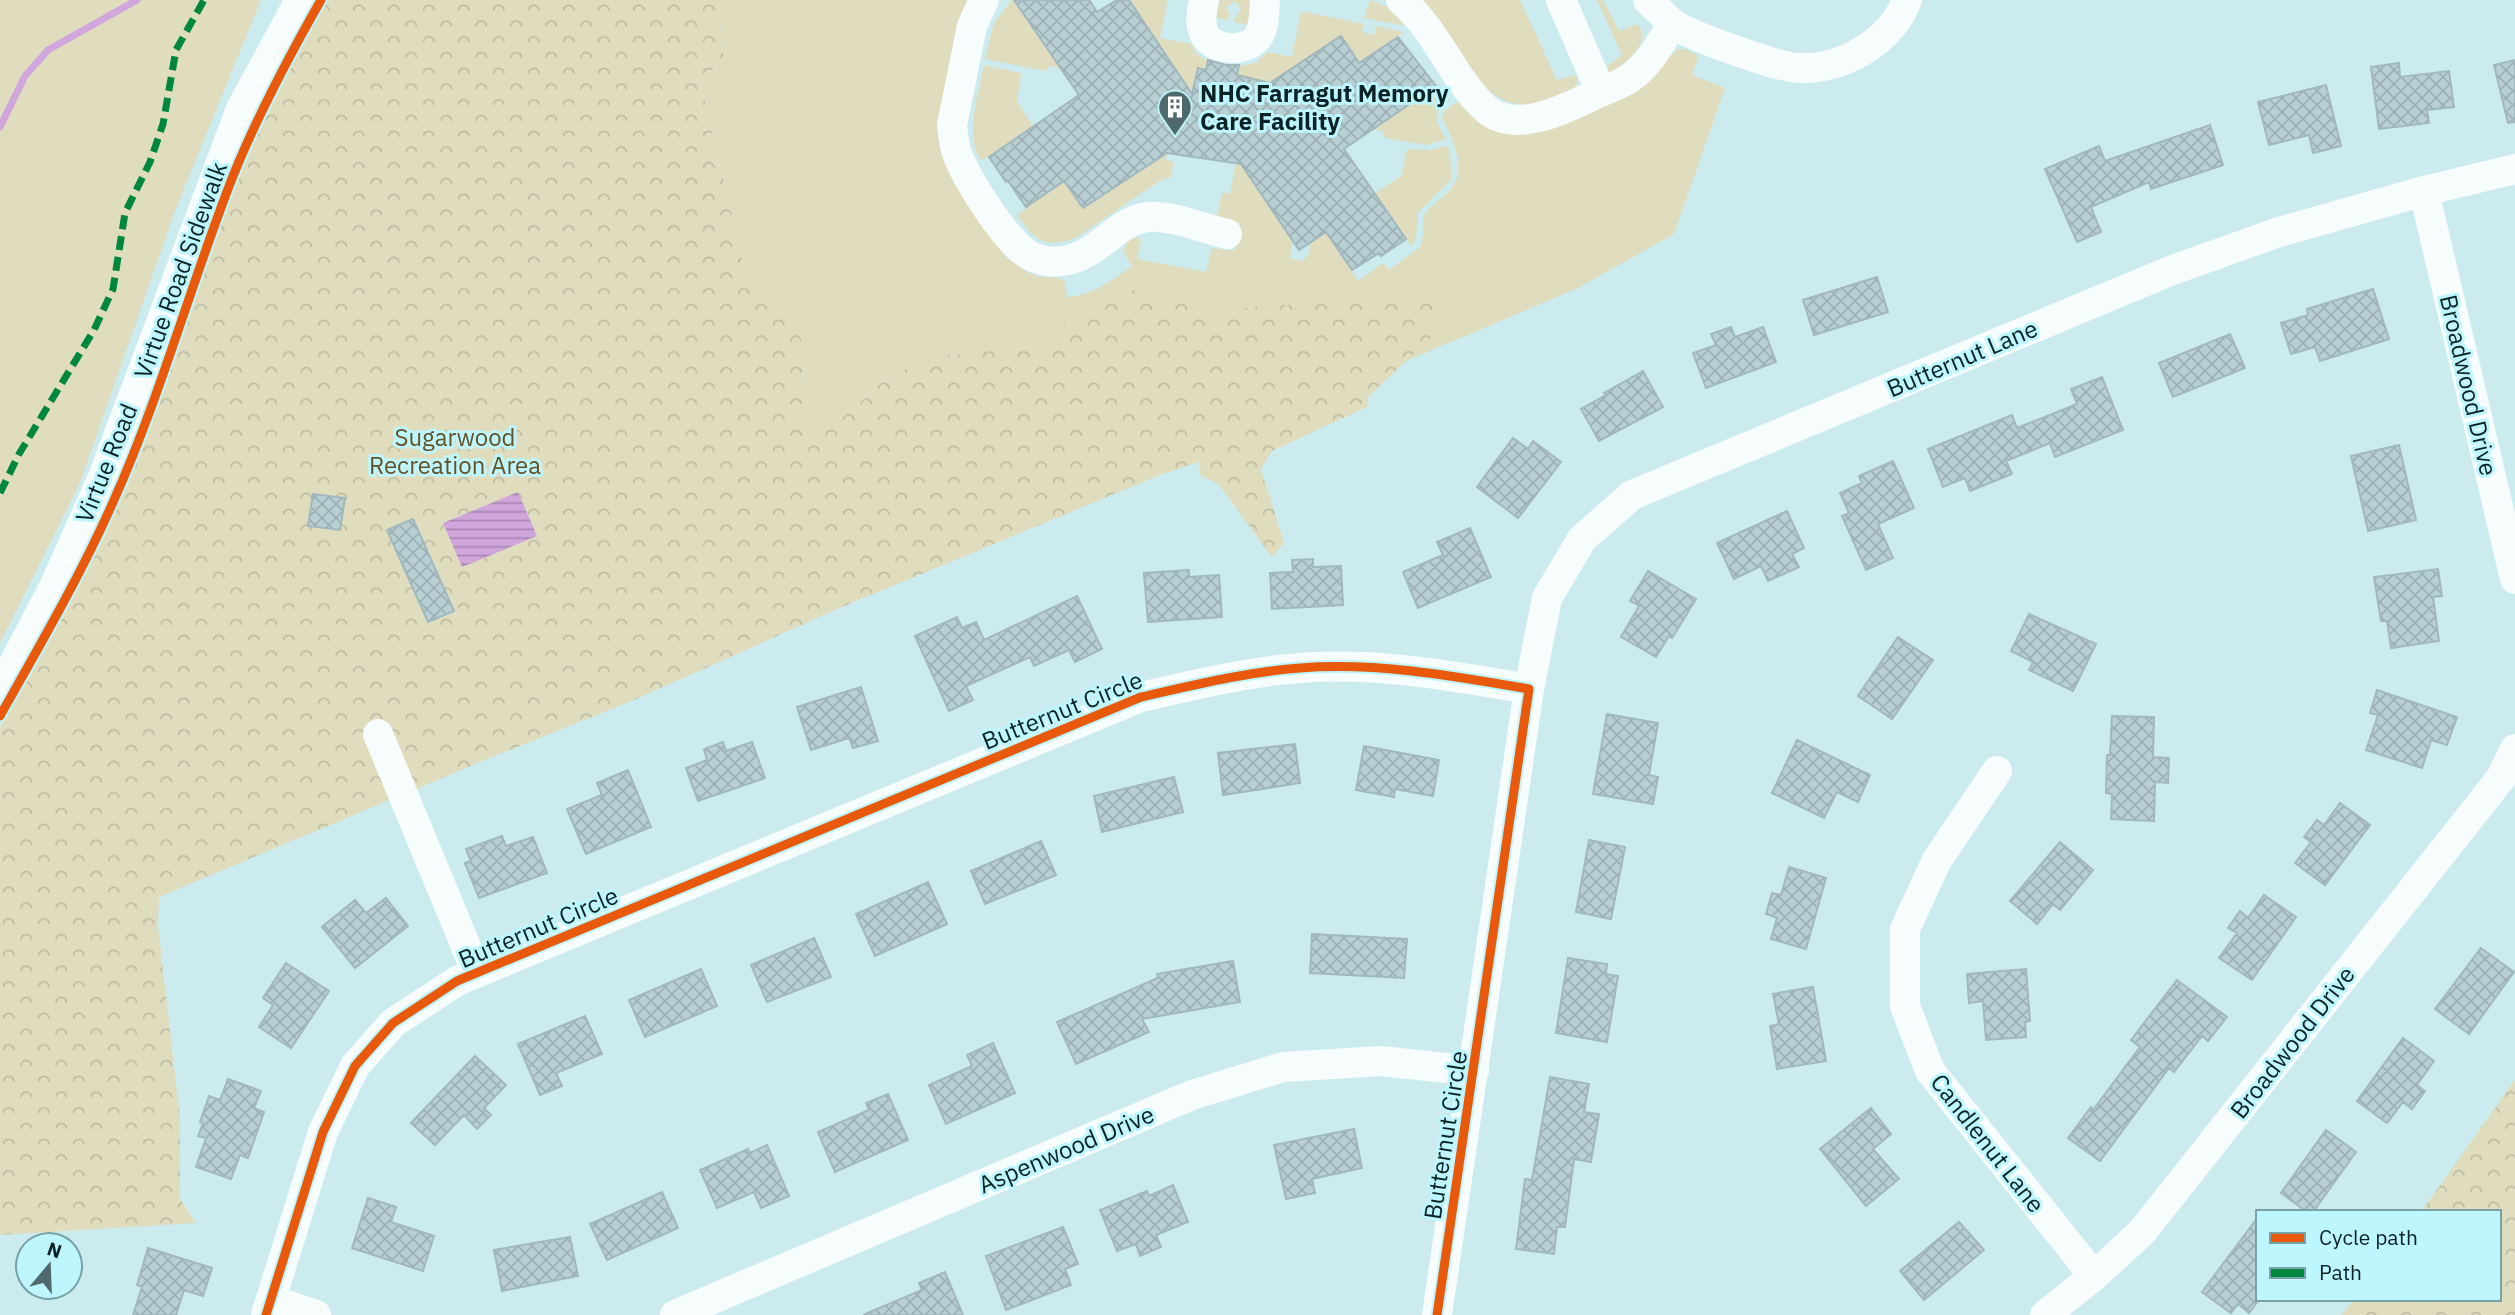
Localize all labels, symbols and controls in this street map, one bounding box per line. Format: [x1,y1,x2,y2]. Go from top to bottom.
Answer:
place label: NHC Farragut Memory Care Facility [1200,77,1449,137]
building icon: NHC Farragut Memory Care Facility [1156,88,1194,137]
street label: Virtue Road Sidewalk [126,157,234,383]
street label: Broadwood Drive [2433,291,2505,479]
street label: Butternut Lane [1882,312,2042,404]
street label: Virtue Road [68,399,144,527]
park label: Sugarwood Recreation Area [369,421,541,481]
street label: Butternut Circle [977,663,1147,757]
street label: Butternut Circle [453,879,623,975]
street label: Broadwood Drive [2222,959,2362,1125]
street label: Butternut Circle [1416,1048,1474,1222]
street label: Candlenut Lane [1924,1067,2052,1219]
street label: Aspenwood Drive [973,1098,1159,1200]
legend [2256,1210,2501,1301]
text: Cycle path [2319,1223,2418,1251]
north arrow [14,1231,84,1301]
text: N [44,1236,65,1264]
text: Path [2319,1258,2362,1286]

